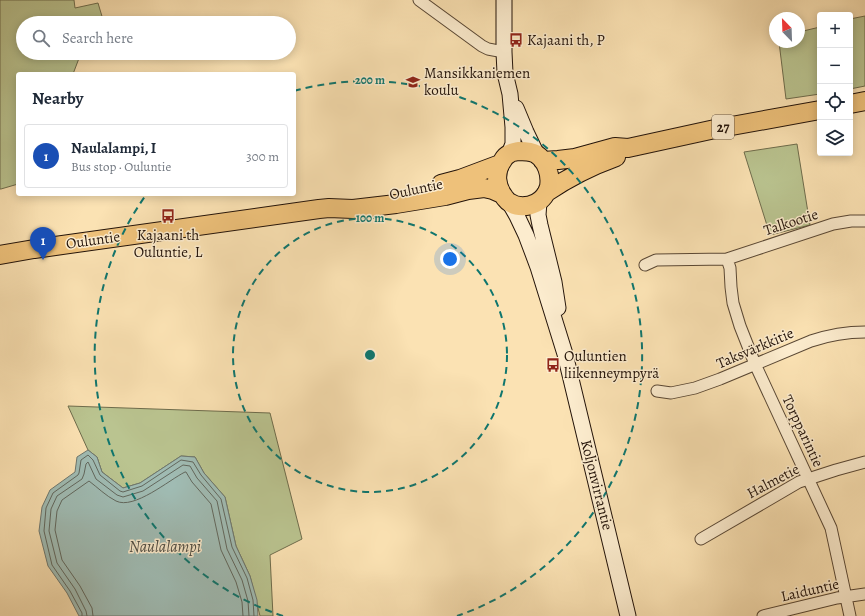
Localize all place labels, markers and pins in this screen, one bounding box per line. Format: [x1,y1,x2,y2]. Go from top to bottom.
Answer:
place label: Kajaani th, P [527,30,605,50]
bus stop icon: Kajaani th, P [508,32,524,48]
place label: Mansikkaniemen koulu [424,63,530,100]
school or university icon: Mansikkaniemen koulu [405,74,421,90]
bus stop icon: Kajaani th Ouluntie, L [160,208,176,224]
place label: Kajaani th Ouluntie, L [134,225,203,262]
pin: 1 [30,227,56,260]
place label: Ouluntien liikenneympyrä [564,346,659,383]
centre of rings [363,348,377,362]
bus stop icon: Ouluntien liikenneympyrä [545,357,561,373]

